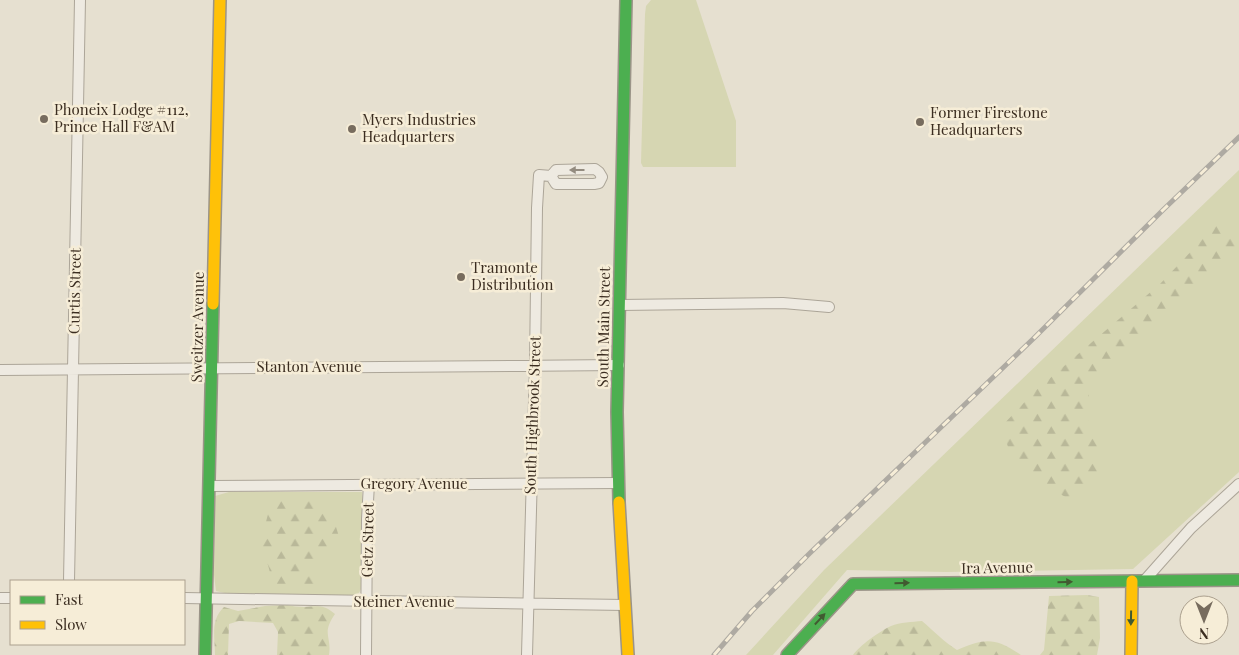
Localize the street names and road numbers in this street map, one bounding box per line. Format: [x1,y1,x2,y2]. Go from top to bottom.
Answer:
street label: Curtis Street [63,247,85,334]
street label: South Main Street [592,266,614,388]
street label: Sweitzer Avenue [186,271,208,382]
street label: South Highbrook Street [519,335,545,495]
street label: Stanton Avenue [256,356,362,376]
street label: Gregory Avenue [360,473,468,493]
street label: Getz Street [356,502,378,577]
street label: Ira Avenue [961,556,1033,578]
street label: Steiner Avenue [353,591,455,611]

